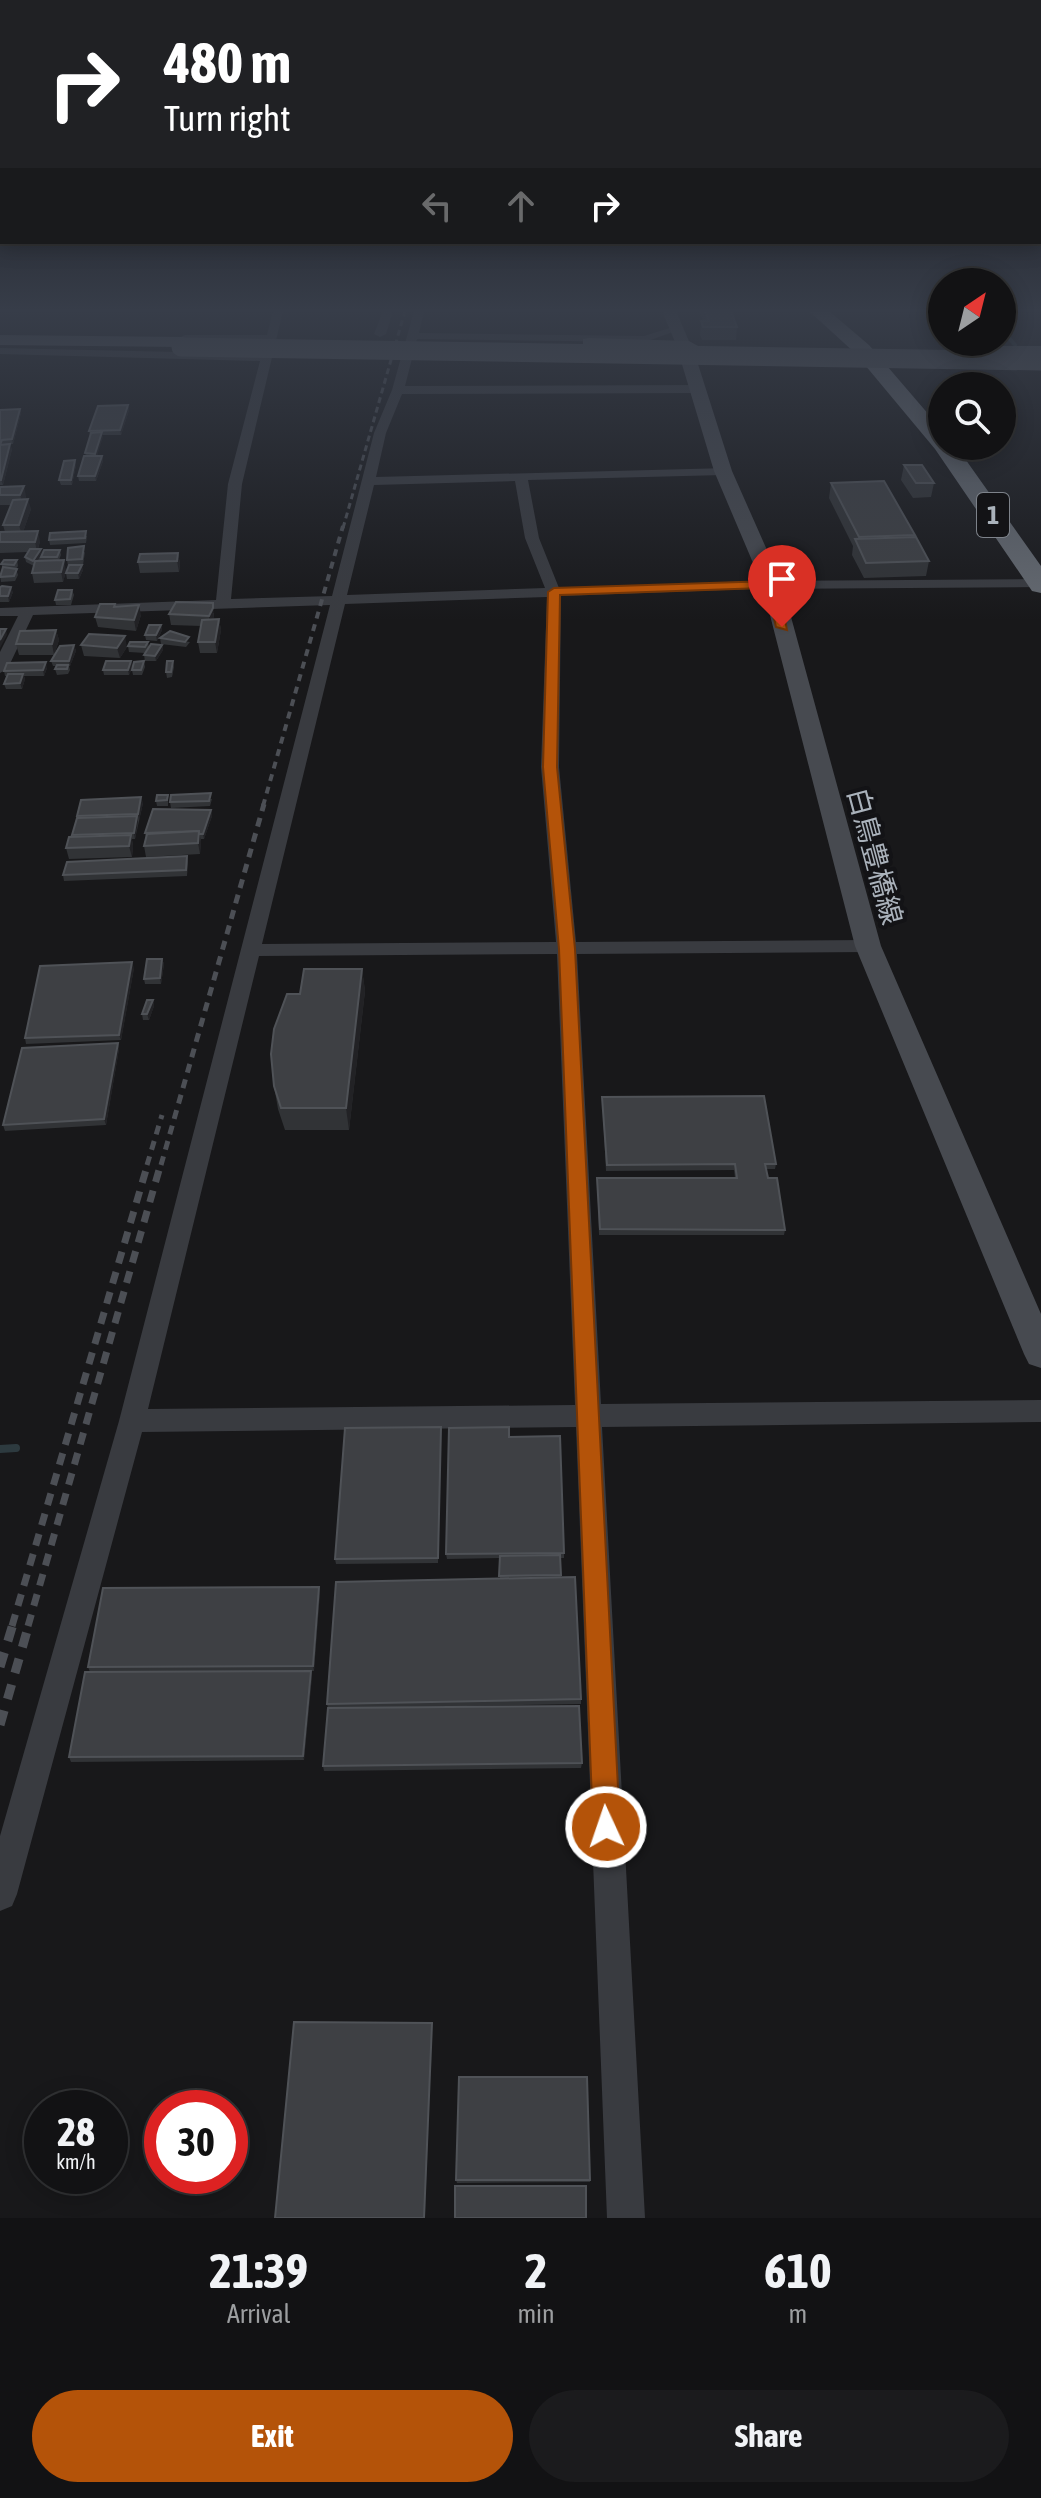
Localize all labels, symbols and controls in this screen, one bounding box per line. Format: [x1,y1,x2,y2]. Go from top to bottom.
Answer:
text: 480 m [164,31,291,95]
icon: right [32,32,136,136]
text: Turn right [164,97,291,139]
icon: left [415,184,459,228]
icon: ahead [499,184,543,228]
icon: right [583,184,627,228]
north arrow [928,268,1016,356]
map controls [928,268,1016,460]
button: search [928,372,1016,460]
road number: 1 [977,493,1009,537]
pin [748,545,816,627]
icon: arrive [760,557,804,601]
street label: 白鳥豊橋線 [841,784,909,928]
position arrow [564,1785,648,1869]
speed limit sign: 30 [144,2090,248,2194]
text: 28 [57,2109,95,2154]
text: km/h [56,2150,96,2173]
text: 21:39 [209,2243,308,2298]
text: 2 [525,2243,547,2298]
text: 610 [764,2243,832,2298]
text: Arrival [227,2299,290,2329]
text: min [517,2299,555,2329]
text: m [788,2299,807,2329]
button: Exit [32,2390,513,2482]
button: Share [529,2390,1009,2482]

